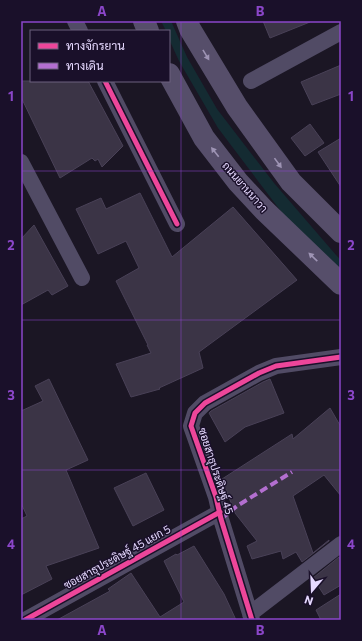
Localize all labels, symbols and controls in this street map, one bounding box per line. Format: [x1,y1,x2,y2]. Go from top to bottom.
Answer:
text: A [97,3,107,19]
text: B [256,3,265,19]
legend [30,30,170,82]
text: ทางจักรยาน [66,38,125,52]
one-way arrow [202,49,209,61]
text: ทางเดิน [66,58,104,72]
text: 1 [8,88,14,104]
text: 1 [348,88,354,104]
one-way arrow [210,147,219,158]
one-way arrow [273,158,282,169]
street label: ถนนยานนาวา [220,159,271,214]
text: 2 [7,237,15,253]
text: 2 [347,237,355,253]
one-way arrow [308,252,318,262]
text: 3 [7,387,15,403]
text: 3 [347,387,355,403]
street label: ซอยสาธุประดิษฐ์ 45 [193,425,238,517]
street label: ซอยสาธุประดิษฐ์ 45 แยก 5 [61,521,174,594]
text: 4 [7,536,15,552]
text: 4 [347,536,355,552]
north arrow [292,571,332,611]
text: N [303,593,315,608]
text: A [97,622,107,638]
text: B [256,622,265,638]

